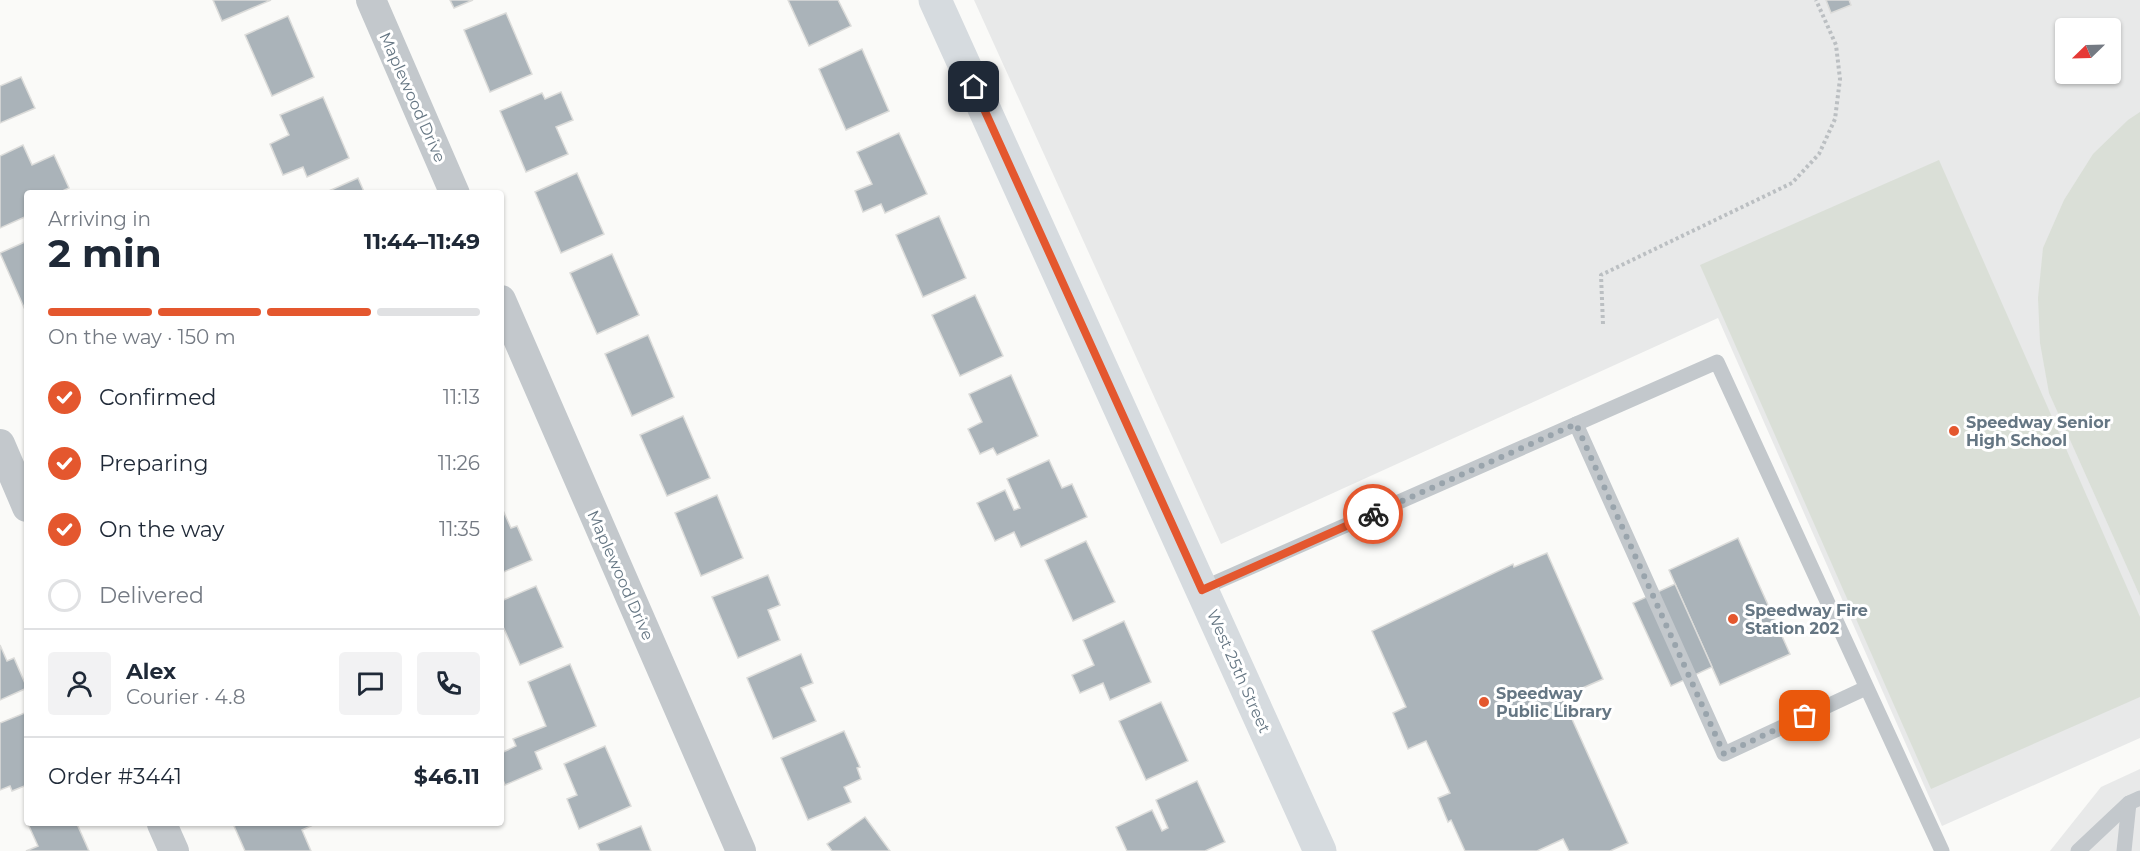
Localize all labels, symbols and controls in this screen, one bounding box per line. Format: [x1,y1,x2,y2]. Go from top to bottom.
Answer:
north arrow [2055,18,2121,84]
map controls [2055,18,2121,84]
street label: Maplewood Drive [375,29,450,165]
pin [948,61,999,112]
icon: home [957,70,990,103]
text: Arriving in [48,207,151,231]
text: 11:44–11:49 [364,228,480,255]
text: 2 min [48,229,162,277]
text: On the way · 150 m [48,325,236,349]
icon: check [48,381,81,414]
text: Confirmed [99,384,216,411]
text: 11:13 [443,385,480,409]
place label: Speedway Senior High School [1966,413,2111,450]
marker: Speedway Senior High School [1947,424,1961,438]
icon: check [48,447,81,480]
text: Preparing [99,450,208,477]
text: 11:26 [438,451,480,475]
courier [1343,484,1403,544]
icon: bike [1357,498,1390,531]
street label: Maplewood Drive [583,507,658,643]
icon: check [48,513,81,546]
text: On the way [99,516,224,543]
text: 11:35 [439,517,480,541]
text: Delivered [99,582,204,609]
place label: Speedway Fire Station 202 [1745,601,1868,638]
street label: West 25th Street [1203,607,1274,736]
marker: Speedway Fire Station 202 [1726,612,1740,626]
button: person [48,652,111,715]
button: chat [339,652,402,715]
button: phone [417,652,480,715]
text: Alex [126,658,176,685]
place label: Speedway Public Library [1496,684,1612,721]
text: Courier · 4.8 [126,685,245,709]
pin [1779,690,1830,741]
marker: Speedway Public Library [1477,695,1491,709]
icon: bag [1788,699,1821,732]
text: Order #3441 [48,763,182,790]
text: $46.11 [414,763,480,790]

